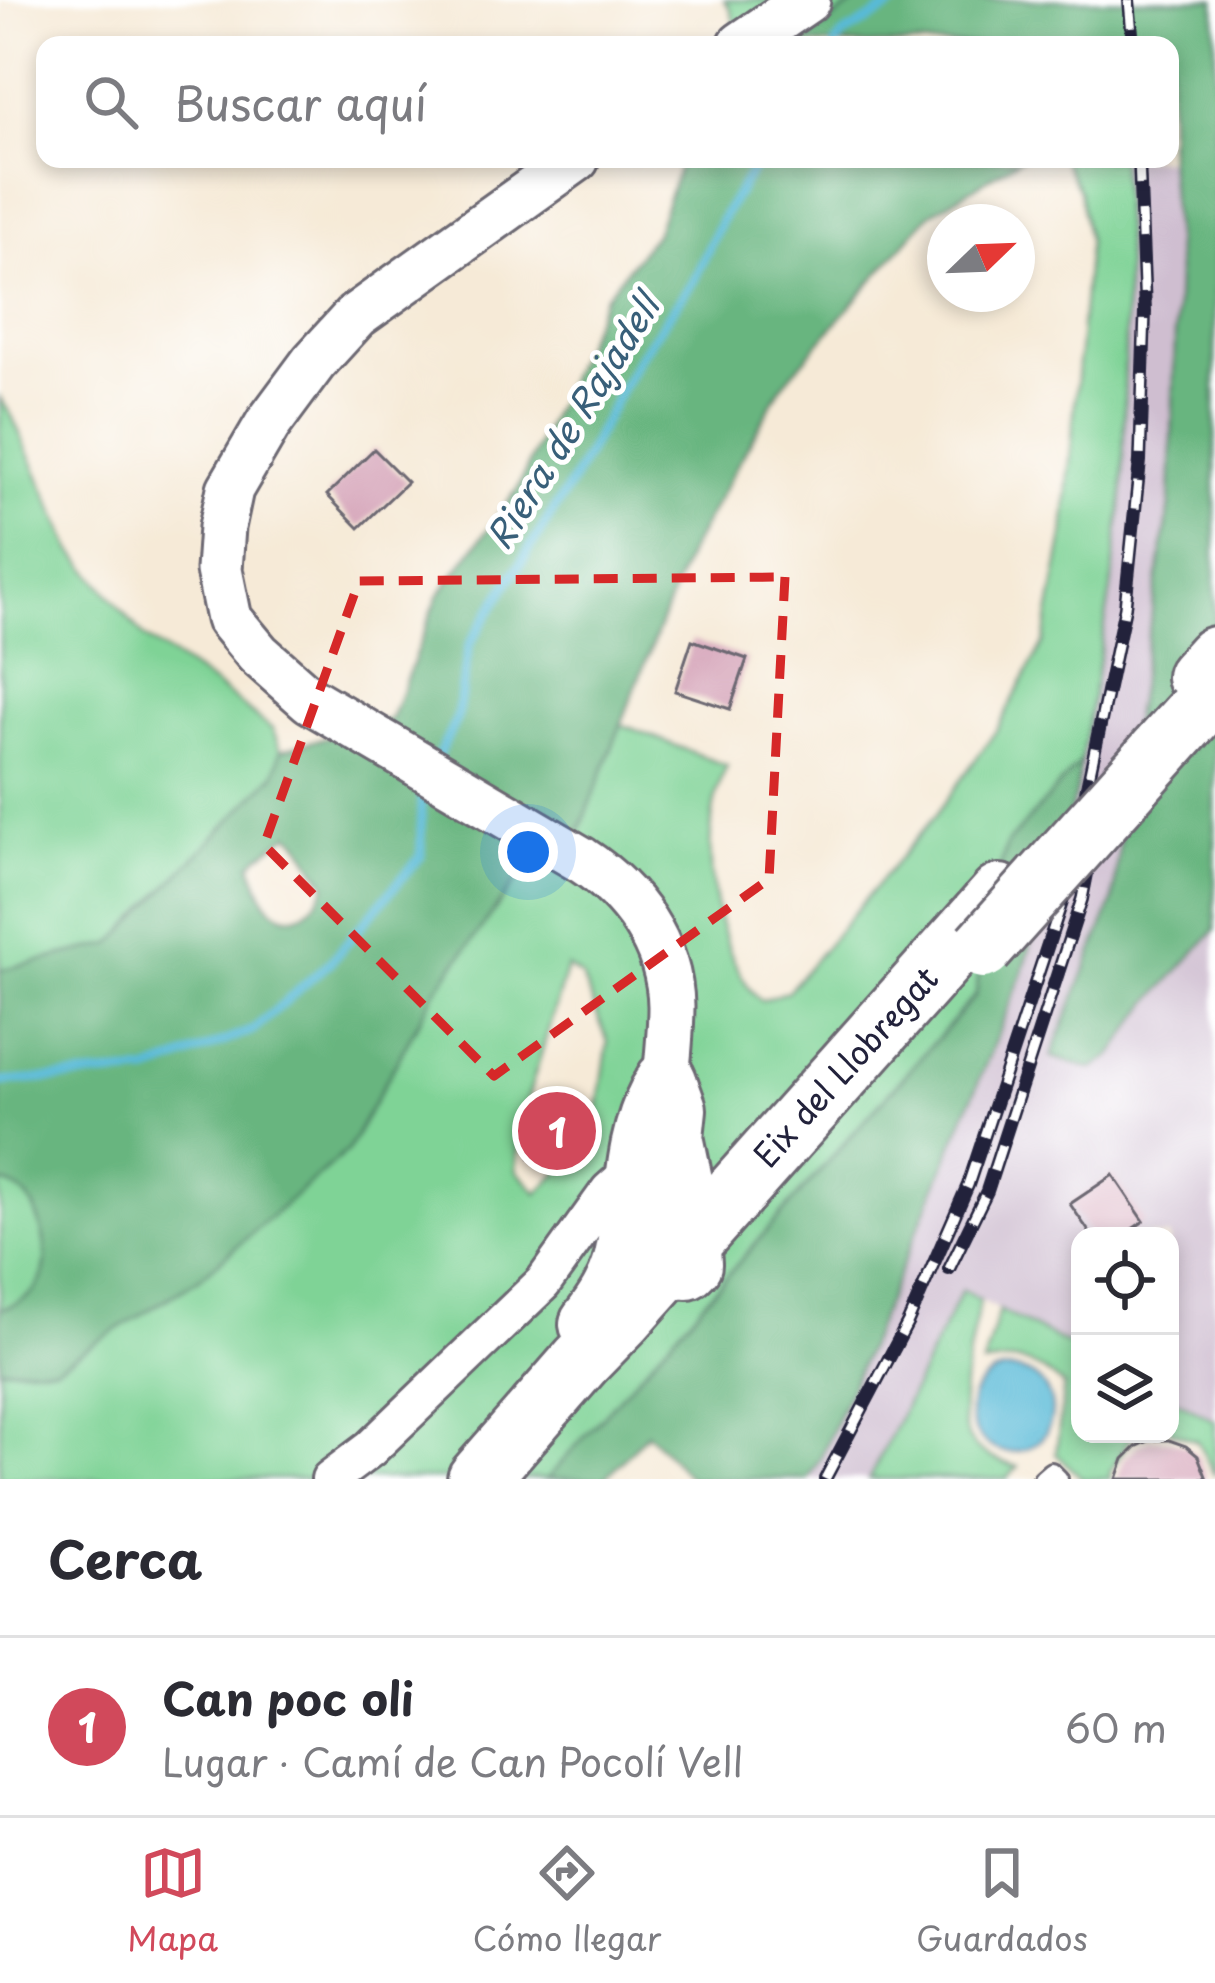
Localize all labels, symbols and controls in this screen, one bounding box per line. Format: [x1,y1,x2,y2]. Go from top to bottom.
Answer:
search box [36,36,1179,168]
text: Buscar aquí [174,68,427,136]
icon: search [78,69,144,135]
north arrow [927,204,1035,312]
water label: Riera de Rajadell [471,279,674,559]
your location [498,822,558,882]
street label: Eix del Llobregat [740,954,949,1177]
pin: 1 [518,1086,596,1176]
map controls [1071,1227,1179,1443]
button: locate [1071,1227,1179,1335]
button: layers [1071,1335,1179,1443]
text: Cerca [48,1519,202,1596]
text: Can poc oli [162,1663,414,1731]
text: 1 [78,1697,96,1756]
text: 60 m [1065,1697,1167,1756]
text: Lugar · Camí de Can Pocolí Vell [162,1731,743,1790]
tab: Mapa [127,1840,218,1962]
tab: Cómo llegar [473,1840,661,1962]
tab: Guardados [916,1840,1088,1962]

